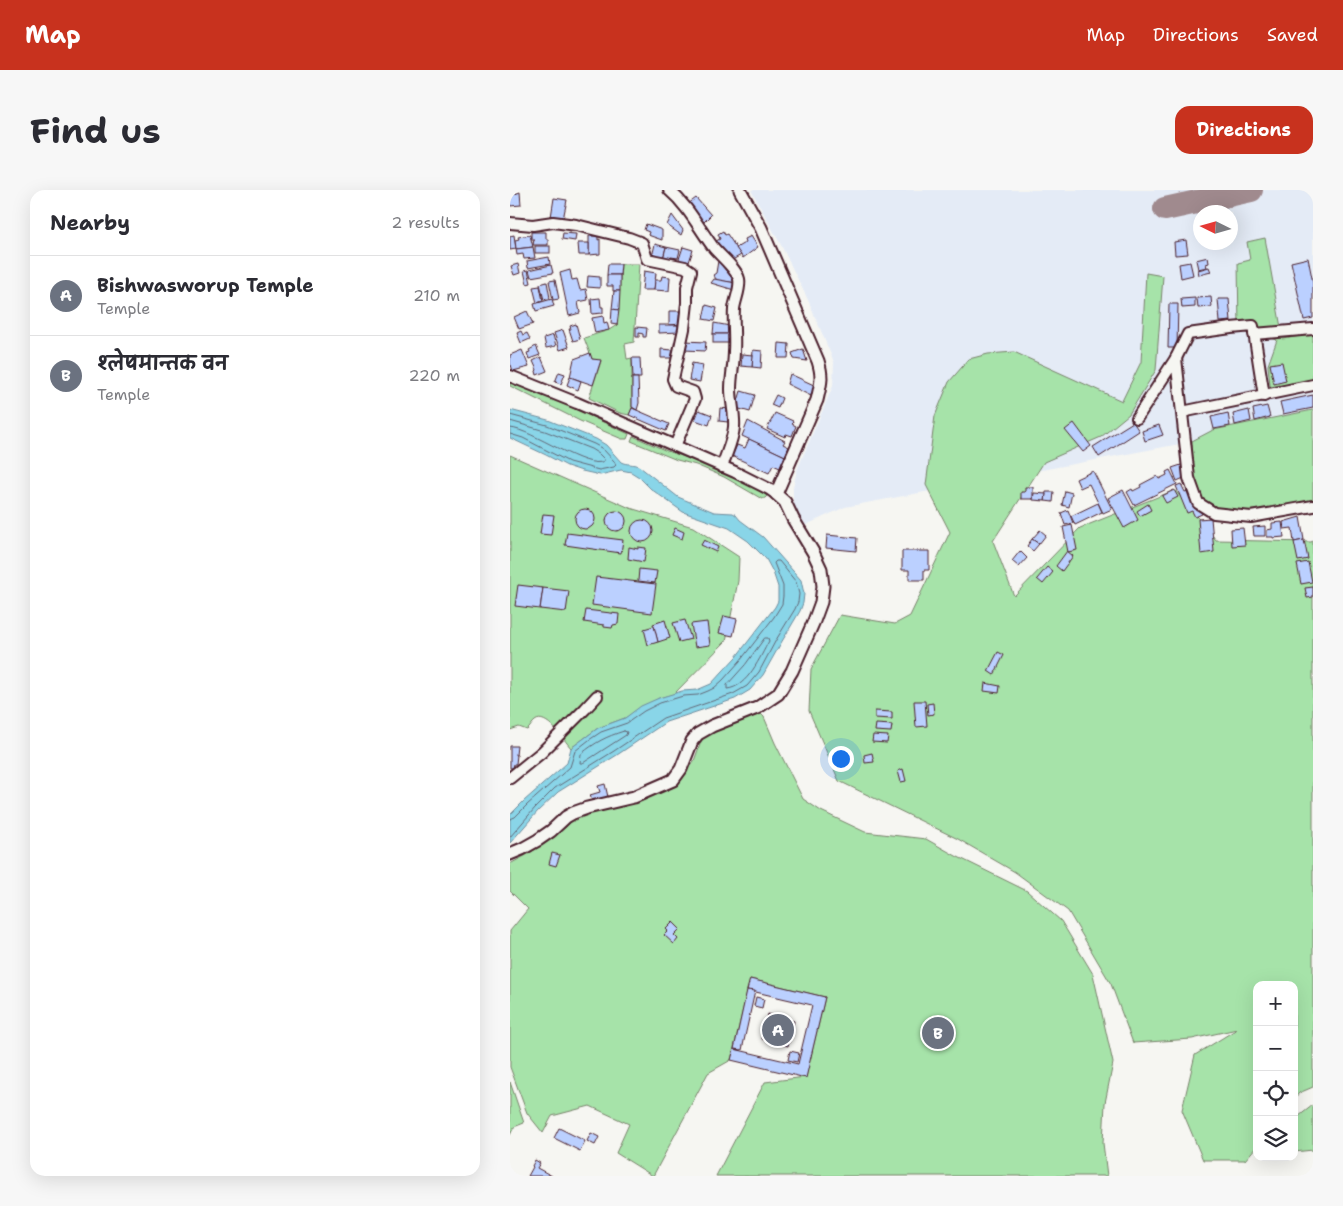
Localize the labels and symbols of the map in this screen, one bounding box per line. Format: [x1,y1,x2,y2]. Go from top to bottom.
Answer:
north arrow [1193,205,1238,250]
your location [828,746,854,772]
pin: A [762,1011,794,1049]
pin: B [922,1014,954,1052]

